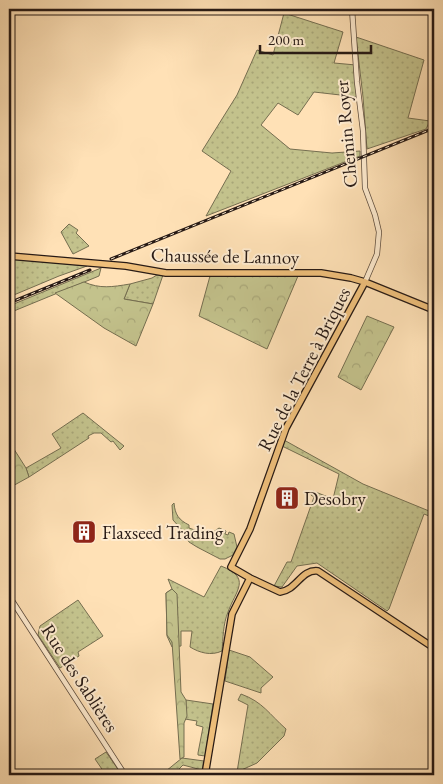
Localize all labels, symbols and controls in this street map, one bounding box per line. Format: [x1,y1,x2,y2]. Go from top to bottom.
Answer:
scale bar [260,22,372,54]
text: 200 m [268,30,305,49]
street label: Chemin Royer [329,78,363,189]
street label: Chaussée de Lannoy [151,242,300,270]
street label: Rue de la Terre à Briques [252,283,356,455]
building icon: Desobry [274,485,300,511]
place label: Desobry [304,486,366,511]
building icon: Flaxseed Trading [71,519,97,545]
place label: Flaxseed Trading [102,520,224,545]
street label: Rue des Sablières [36,619,124,737]

